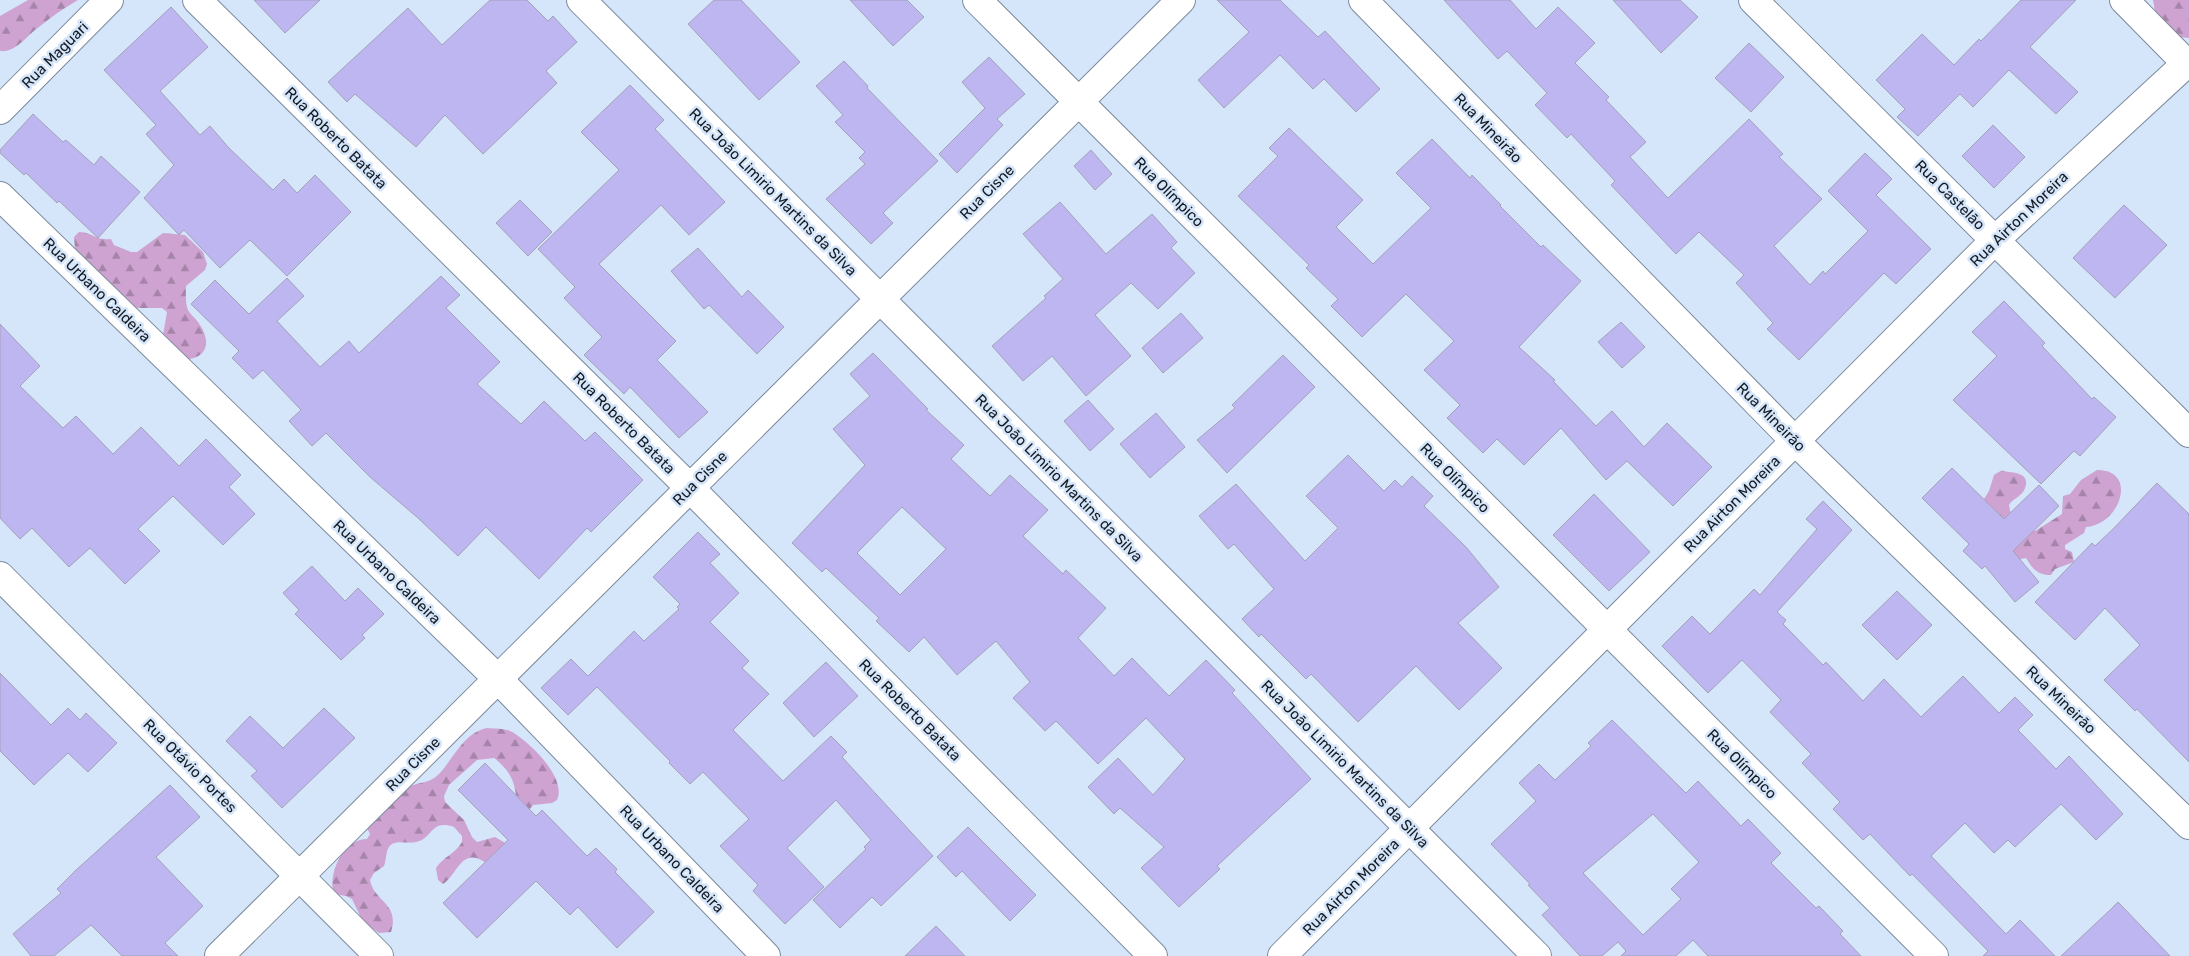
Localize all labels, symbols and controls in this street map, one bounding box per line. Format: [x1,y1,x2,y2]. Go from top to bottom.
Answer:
street label: Rua Maguari [18,18,92,92]
street label: Rua Roberto Batata [281,83,391,193]
street label: Rua Mineirão [1450,89,1526,167]
street label: Rua João Limirio Martins da Silva [685,104,861,280]
street label: Rua Olímpico [1130,153,1208,231]
street label: Rua Castelão [1911,156,1989,234]
street label: Rua Cisne [956,161,1018,223]
street label: Rua Airton Moreira [1966,168,2072,270]
street label: Rua Urbano Caldeira [40,234,154,346]
street label: Rua Roberto Batata [569,368,679,478]
street label: Rua Mineirão [1733,379,1809,455]
street label: Rua João Limirio Martins da Silva [971,390,1147,566]
street label: Rua Olímpico [1416,439,1494,517]
street label: Rua Cisne [669,447,731,509]
street label: Rua Airton Moreira [1680,452,1784,556]
street label: Rua Urbano Caldeira [330,516,444,628]
street label: Rua Roberto Batata [855,655,965,765]
street label: Rua Mineirão [2022,662,2100,738]
street label: Rua João Limirio Martins da Silva [1257,676,1433,852]
street label: Rua Otávio Portes [139,715,241,817]
street label: Rua Olímpico [1703,725,1781,803]
street label: Rua Cisne [382,733,444,795]
street label: Rua Urbano Caldeira [616,802,728,916]
street label: Rua Airton Moreira [1299,835,1403,939]

